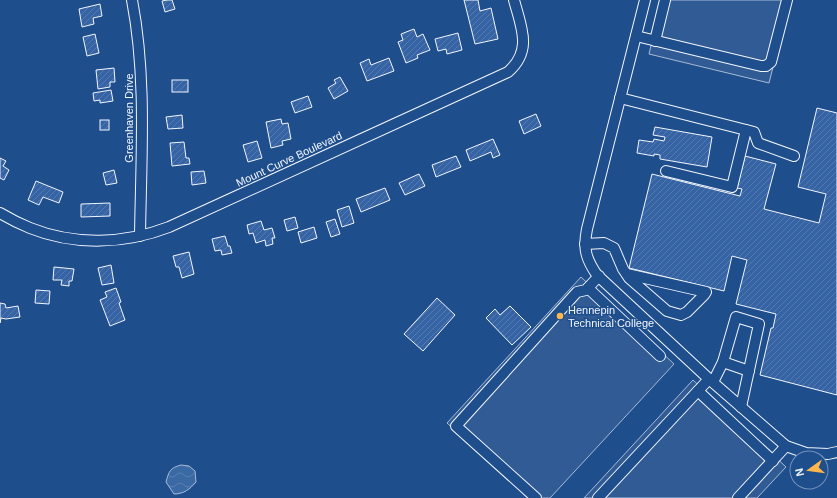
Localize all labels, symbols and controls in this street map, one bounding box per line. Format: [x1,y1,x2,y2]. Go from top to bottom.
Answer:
street label: Greenhaven Drive [123,73,135,163]
street label: Mount Curve Boulevard [234,129,344,189]
place label: Hennepin Technical College [568,304,654,329]
marker: Hennepin Technical College [555,311,565,321]
north arrow [789,450,829,490]
text: N [793,467,806,478]

